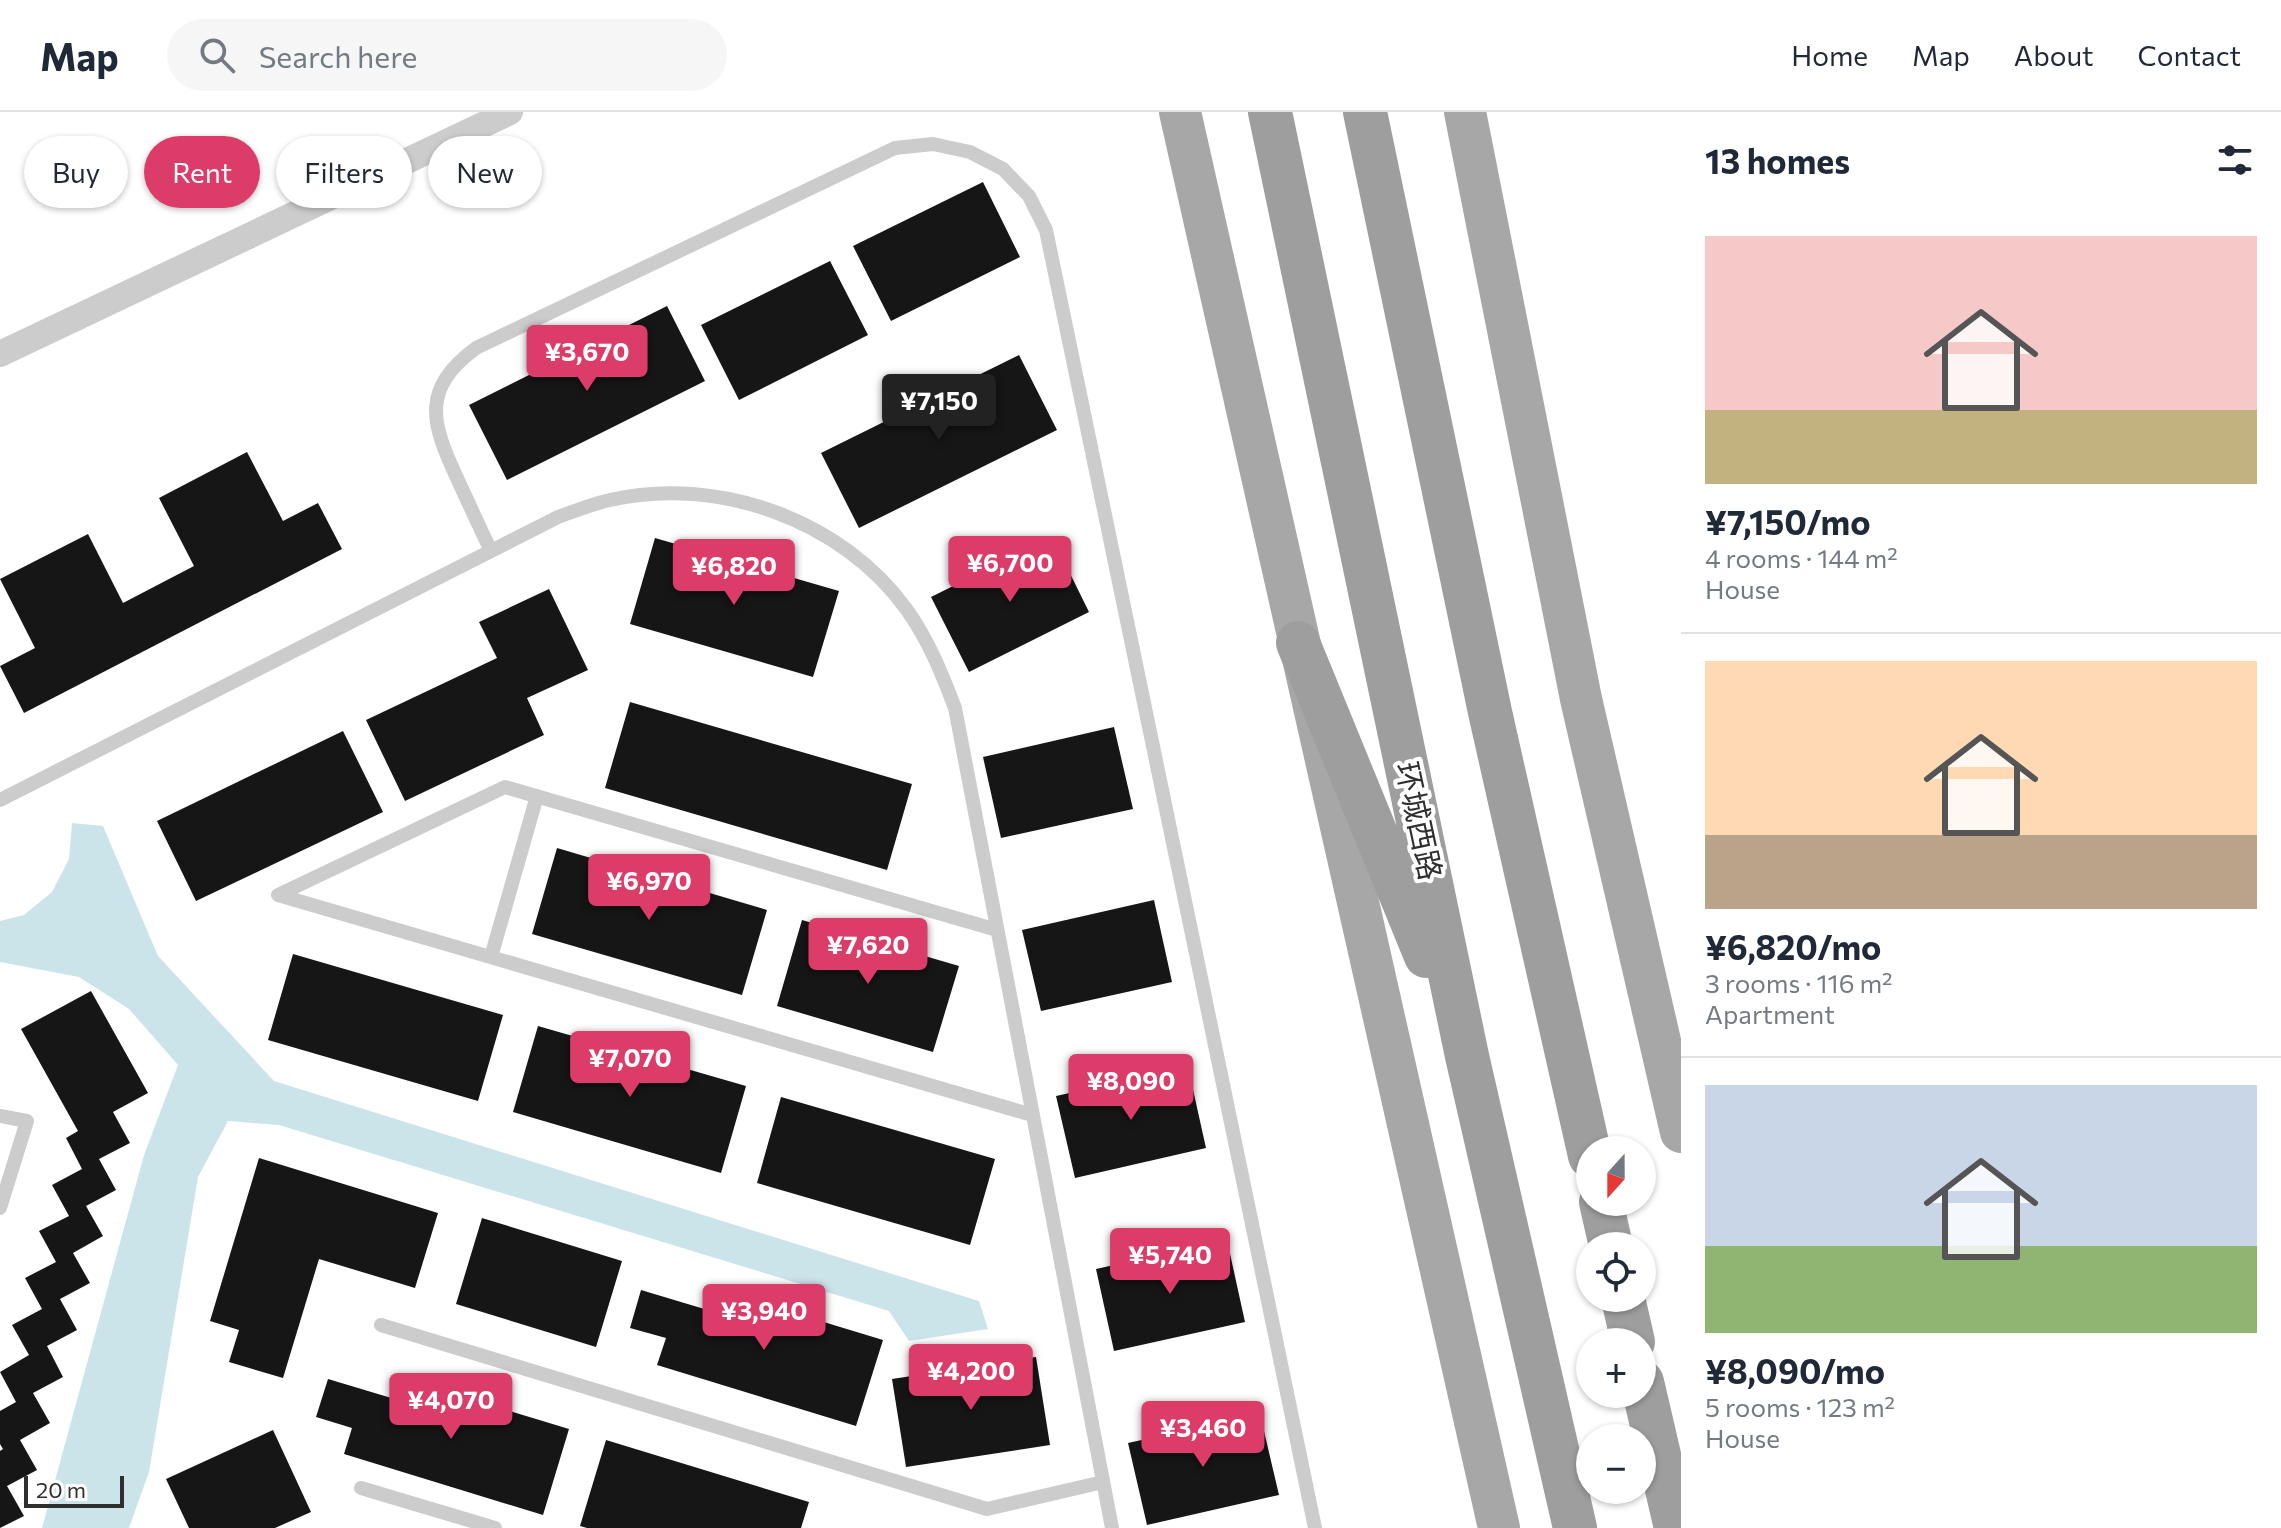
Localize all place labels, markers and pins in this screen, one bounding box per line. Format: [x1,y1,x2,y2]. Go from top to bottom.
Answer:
pin: ¥3,670 [522,325,652,393]
pin: ¥7,150 [874,374,1004,442]
pin: ¥6,700 [945,536,1075,604]
pin: ¥6,820 [669,539,799,607]
pin: ¥6,970 [584,854,714,922]
pin: ¥7,620 [803,918,933,986]
pin: ¥7,070 [565,1031,695,1099]
pin: ¥8,090 [1066,1054,1196,1122]
pin: ¥5,740 [1105,1228,1235,1296]
pin: ¥3,940 [699,1284,829,1352]
pin: ¥4,200 [906,1344,1036,1412]
pin: ¥4,070 [386,1373,516,1441]
pin: ¥3,460 [1138,1401,1268,1469]

